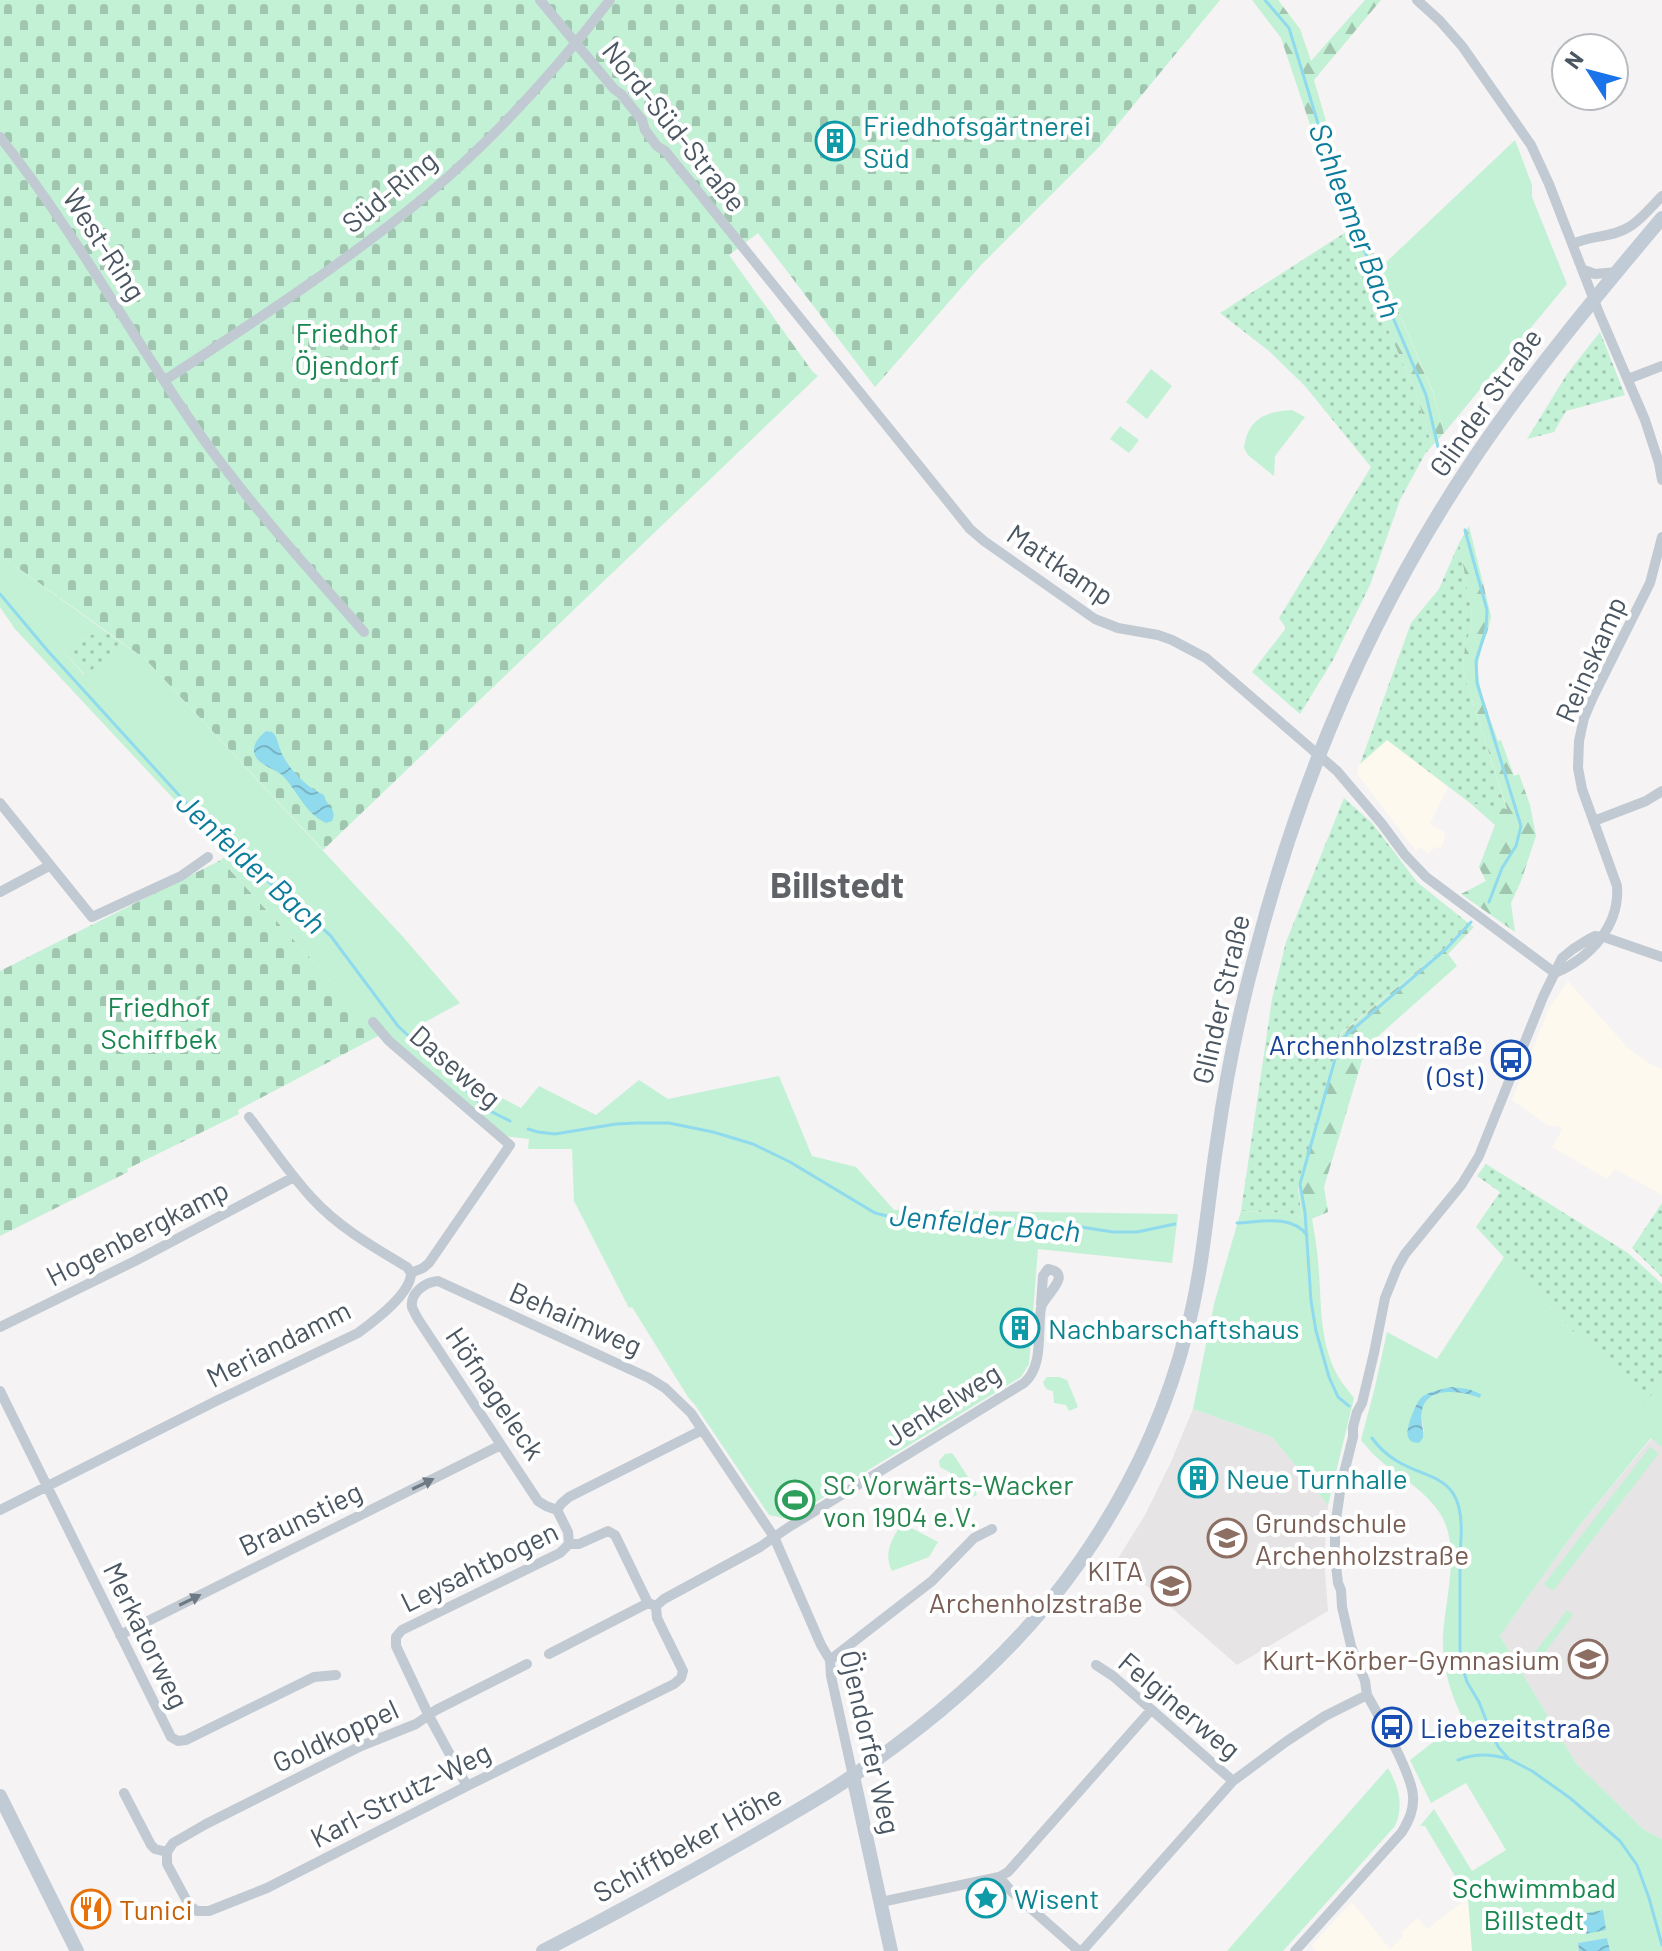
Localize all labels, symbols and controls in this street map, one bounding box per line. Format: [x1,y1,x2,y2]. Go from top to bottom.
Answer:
north arrow [1550,32,1630,112]
street label: Nord-Süd-Straße [596,34,754,218]
text: N [1558,46,1588,73]
place label: Friedhofsgärtnerei Süd [863,108,1091,174]
water label: Schleemer Bach [1302,118,1410,322]
building icon: Friedhofsgärtnerei Süd [814,120,856,162]
street label: Süd-Ring [335,143,443,239]
street label: West-Ring [56,182,154,306]
park label: Friedhof Öjendorf [294,315,400,381]
street label: Glinder Straße [1421,321,1549,483]
street label: Mattkamp [1001,516,1121,612]
street label: Reinskamp [1547,591,1633,727]
water label: Jenfelder Bach [170,784,334,940]
district label: Billstedt [770,862,904,905]
street label: Glinder Straße [1184,911,1256,1087]
park label: Friedhof Schiffbek [100,989,218,1055]
street label: Daseweg [404,1017,508,1115]
place label: Archenholzstraße (Ost) [1269,1027,1484,1093]
bus stop icon: Archenholzstraße (Ost) [1490,1039,1532,1081]
street label: Hogenbergkamp [40,1171,234,1293]
water label: Jenfelder Bach [888,1196,1082,1248]
street label: Behaimweg [504,1274,648,1362]
street label: Meriandamm [200,1292,356,1394]
building icon: Nachbarschaftshaus [999,1307,1041,1349]
place label: Nachbarschaftshaus [1048,1311,1299,1345]
street label: Höfnageleck [439,1320,553,1466]
street label: Jenkelweg [878,1355,1006,1453]
building icon: Neue Turnhalle [1177,1457,1219,1499]
place label: Neue Turnhalle [1226,1461,1408,1495]
place label: SC Vorwärts-Wacker von 1904 e.V. [823,1467,1073,1533]
street label: Braunstieg [233,1474,367,1562]
one-way arrow [411,1477,434,1491]
sports icon: SC Vorwärts-Wacker von 1904 e.V. [774,1479,816,1521]
place label: Grundschule Archenholzstraße [1255,1505,1469,1571]
street label: Leysahtbogen [395,1513,563,1619]
school or university icon: Grundschule Archenholzstraße [1206,1517,1248,1559]
place label: KITA Archenholzstraße [929,1553,1143,1619]
street label: Merkatorweg [97,1556,197,1714]
school or university icon: KITA Archenholzstraße [1150,1565,1192,1607]
one-way arrow [179,1593,202,1607]
school or university icon: Kurt-Körber-Gymnasium [1567,1638,1609,1680]
place label: Kurt-Körber-Gymnasium [1262,1642,1560,1676]
street label: Felginerweg [1112,1644,1248,1766]
street label: Öjendorfer Weg [833,1647,909,1837]
street label: Goldkoppel [267,1691,403,1779]
bus stop icon: Liebezeitstraße [1371,1706,1413,1748]
place label: Liebezeitstraße [1420,1710,1611,1744]
street label: Karl-Strutz-Weg [304,1734,496,1854]
street label: Schiffbeker Höhe [587,1777,787,1909]
park label: Schwimmbad Billstedt [1452,1870,1616,1936]
place icon: Wisent [965,1877,1007,1919]
place label: Wisent [1014,1881,1099,1915]
restaurant icon: Tunici [70,1888,112,1930]
place label: Tunici [119,1892,193,1926]

